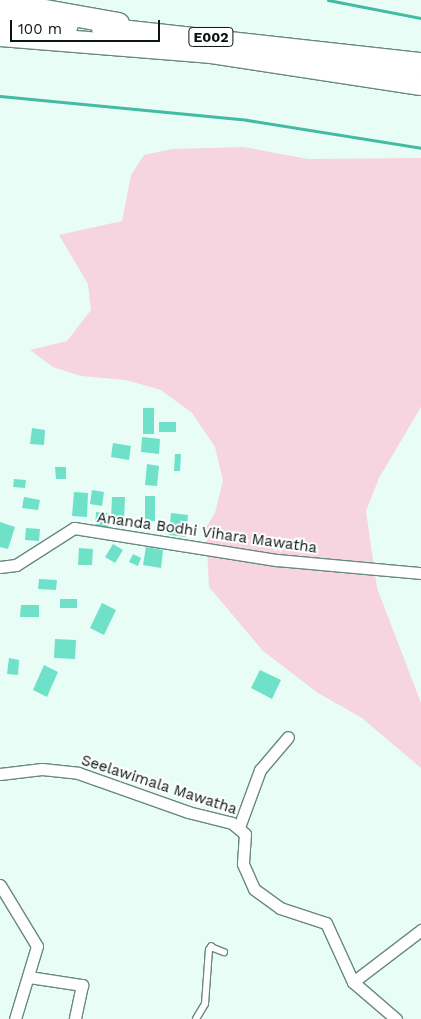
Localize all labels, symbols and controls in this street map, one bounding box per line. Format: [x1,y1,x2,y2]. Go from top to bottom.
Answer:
scale bar [12,10,162,42]
text: 100 m [18,20,62,38]
road number: E002 [187,26,235,48]
street label: Ananda Bodhi Vihara Mawatha [95,509,319,557]
street label: Seelawimala Mawatha [79,751,239,819]

